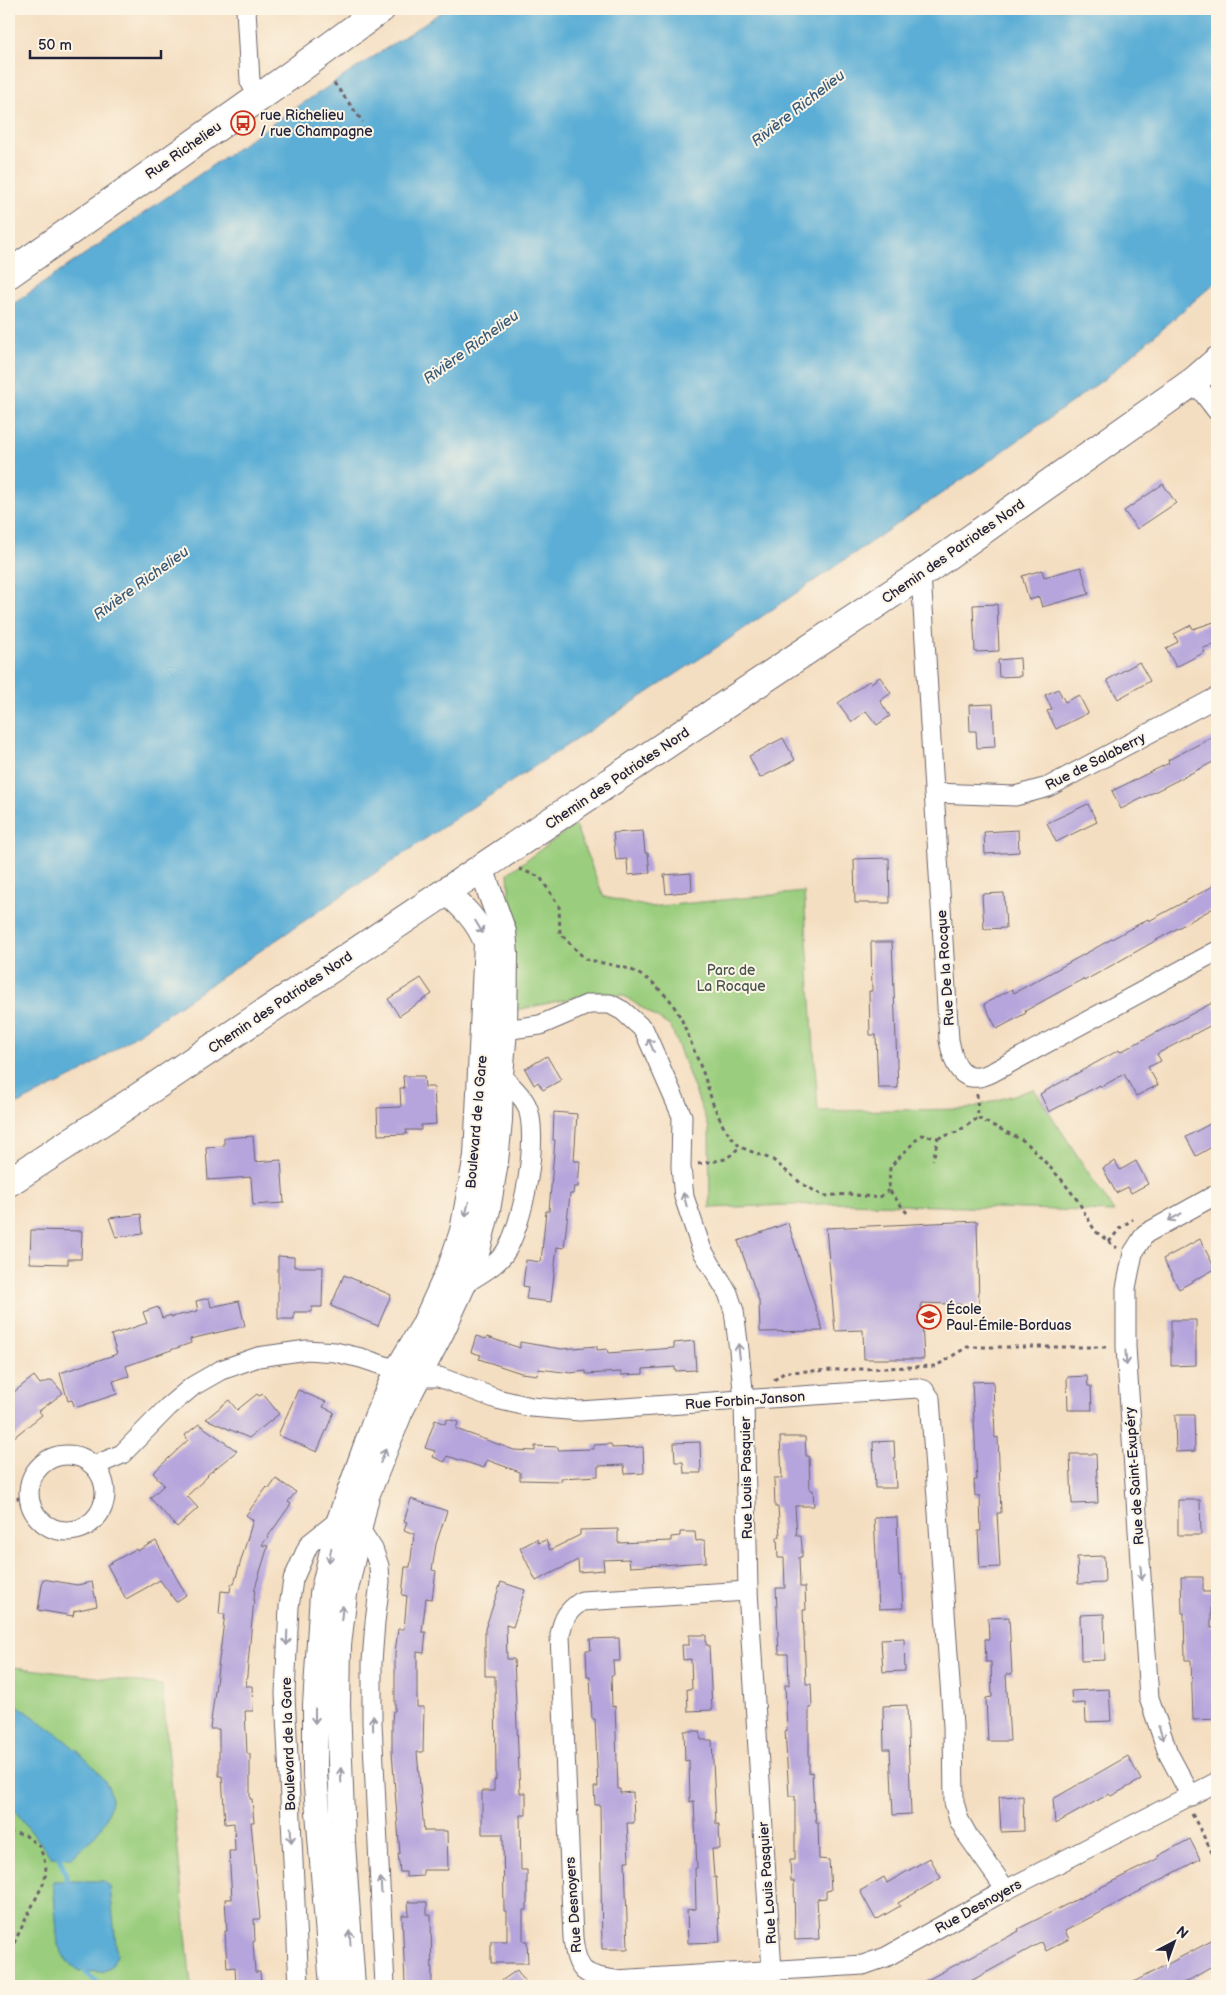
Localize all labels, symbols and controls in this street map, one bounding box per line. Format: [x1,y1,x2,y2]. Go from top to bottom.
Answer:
scale bar [30,28,161,60]
text: 50 m [38,36,72,55]
water label: Rivière Richelieu [748,66,849,151]
place label: rue Richelieu / rue Champagne [260,107,373,140]
bus stop icon: rue Richelieu / rue Champagne [230,110,256,136]
street label: Rue Richelieu [142,118,225,183]
water label: Rivière Richelieu [420,306,523,388]
street label: Chemin des Patriotes Nord [879,496,1028,607]
water label: Rivière Richelieu [90,542,193,624]
street label: Chemin des Patriotes Nord [542,724,693,833]
street label: Rue de Salaberry [1042,729,1149,794]
street label: Rue De la Rocque [933,909,958,1027]
one-way arrow [474,920,484,934]
street label: Chemin des Patriotes Nord [205,948,356,1057]
park label: Parc de La Rocque [697,962,765,995]
one-way arrow [645,1037,654,1052]
street label: Boulevard de la Gare [462,1055,491,1189]
one-way arrow [680,1193,690,1209]
one-way arrow [462,1201,471,1217]
one-way arrow [1168,1213,1182,1223]
place label: École Paul-Émile-Borduas [946,1300,1071,1334]
school or university icon: École Paul-Émile-Borduas [916,1304,942,1330]
one-way arrow [734,1344,744,1360]
one-way arrow [1122,1350,1131,1366]
street label: Rue Forbin-Janson [684,1388,806,1413]
street label: Rue de Saint-Exupéry [1121,1406,1148,1546]
street label: Rue Louis Pasquier [737,1416,756,1540]
one-way arrow [379,1449,388,1465]
one-way arrow [325,1546,335,1562]
one-way arrow [1136,1565,1145,1581]
one-way arrow [337,1605,347,1621]
one-way arrow [283,1630,292,1646]
street label: Boulevard de la Gare [278,1677,299,1811]
one-way arrow [310,1708,320,1724]
one-way arrow [368,1715,377,1731]
one-way arrow [1157,1725,1166,1740]
one-way arrow [336,1768,346,1784]
street label: Rue Louis Pasquier [755,1820,780,1945]
one-way arrow [286,1827,296,1843]
street label: Rue Desnoyers [562,1856,585,1954]
street label: Rue Desnoyers [932,1876,1025,1937]
one-way arrow [376,1877,385,1893]
north arrow [1148,1918,1198,1968]
text: N [1173,1923,1192,1942]
one-way arrow [345,1930,354,1946]

